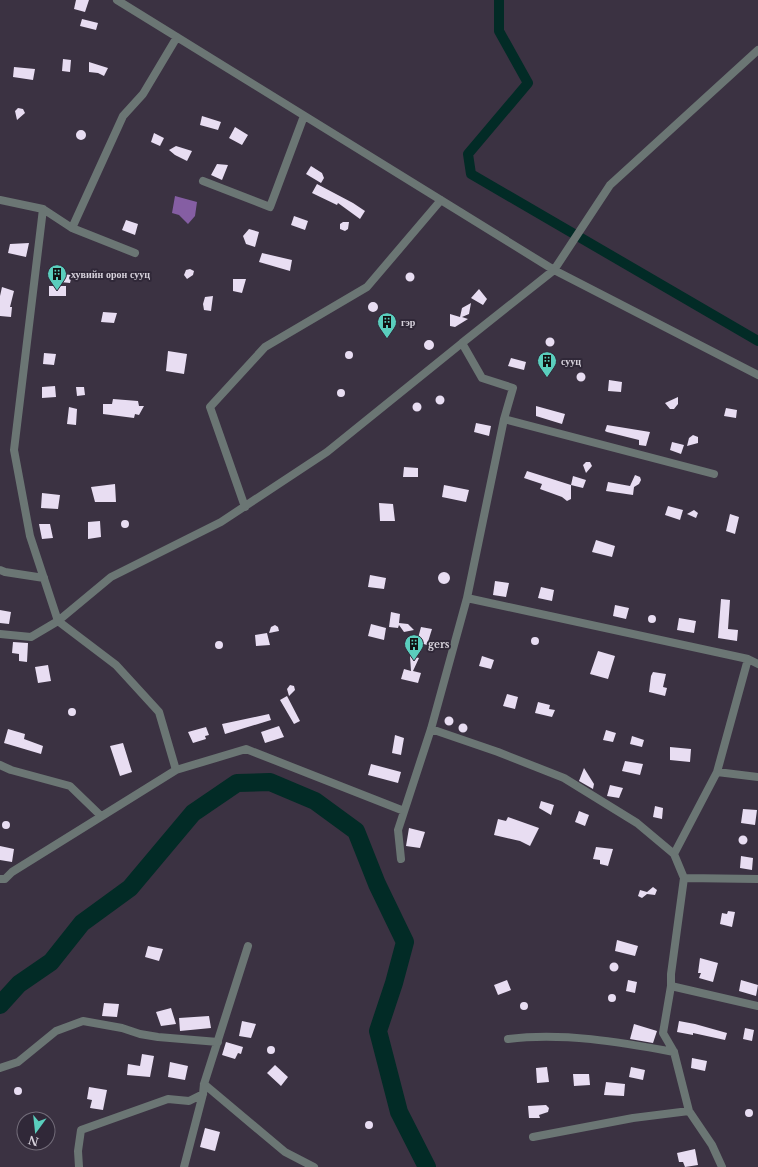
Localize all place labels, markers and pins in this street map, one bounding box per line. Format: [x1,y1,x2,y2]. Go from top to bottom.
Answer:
building icon: хувийн орон сууц [46,263,68,291]
place label: хувийн орон сууц [71,268,150,281]
building icon: гэр [376,311,398,339]
place label: гэр [401,316,416,329]
building icon: сууц [536,350,558,378]
place label: сууц [561,355,581,368]
building icon: gers [403,633,425,661]
place label: gers [428,638,450,651]

